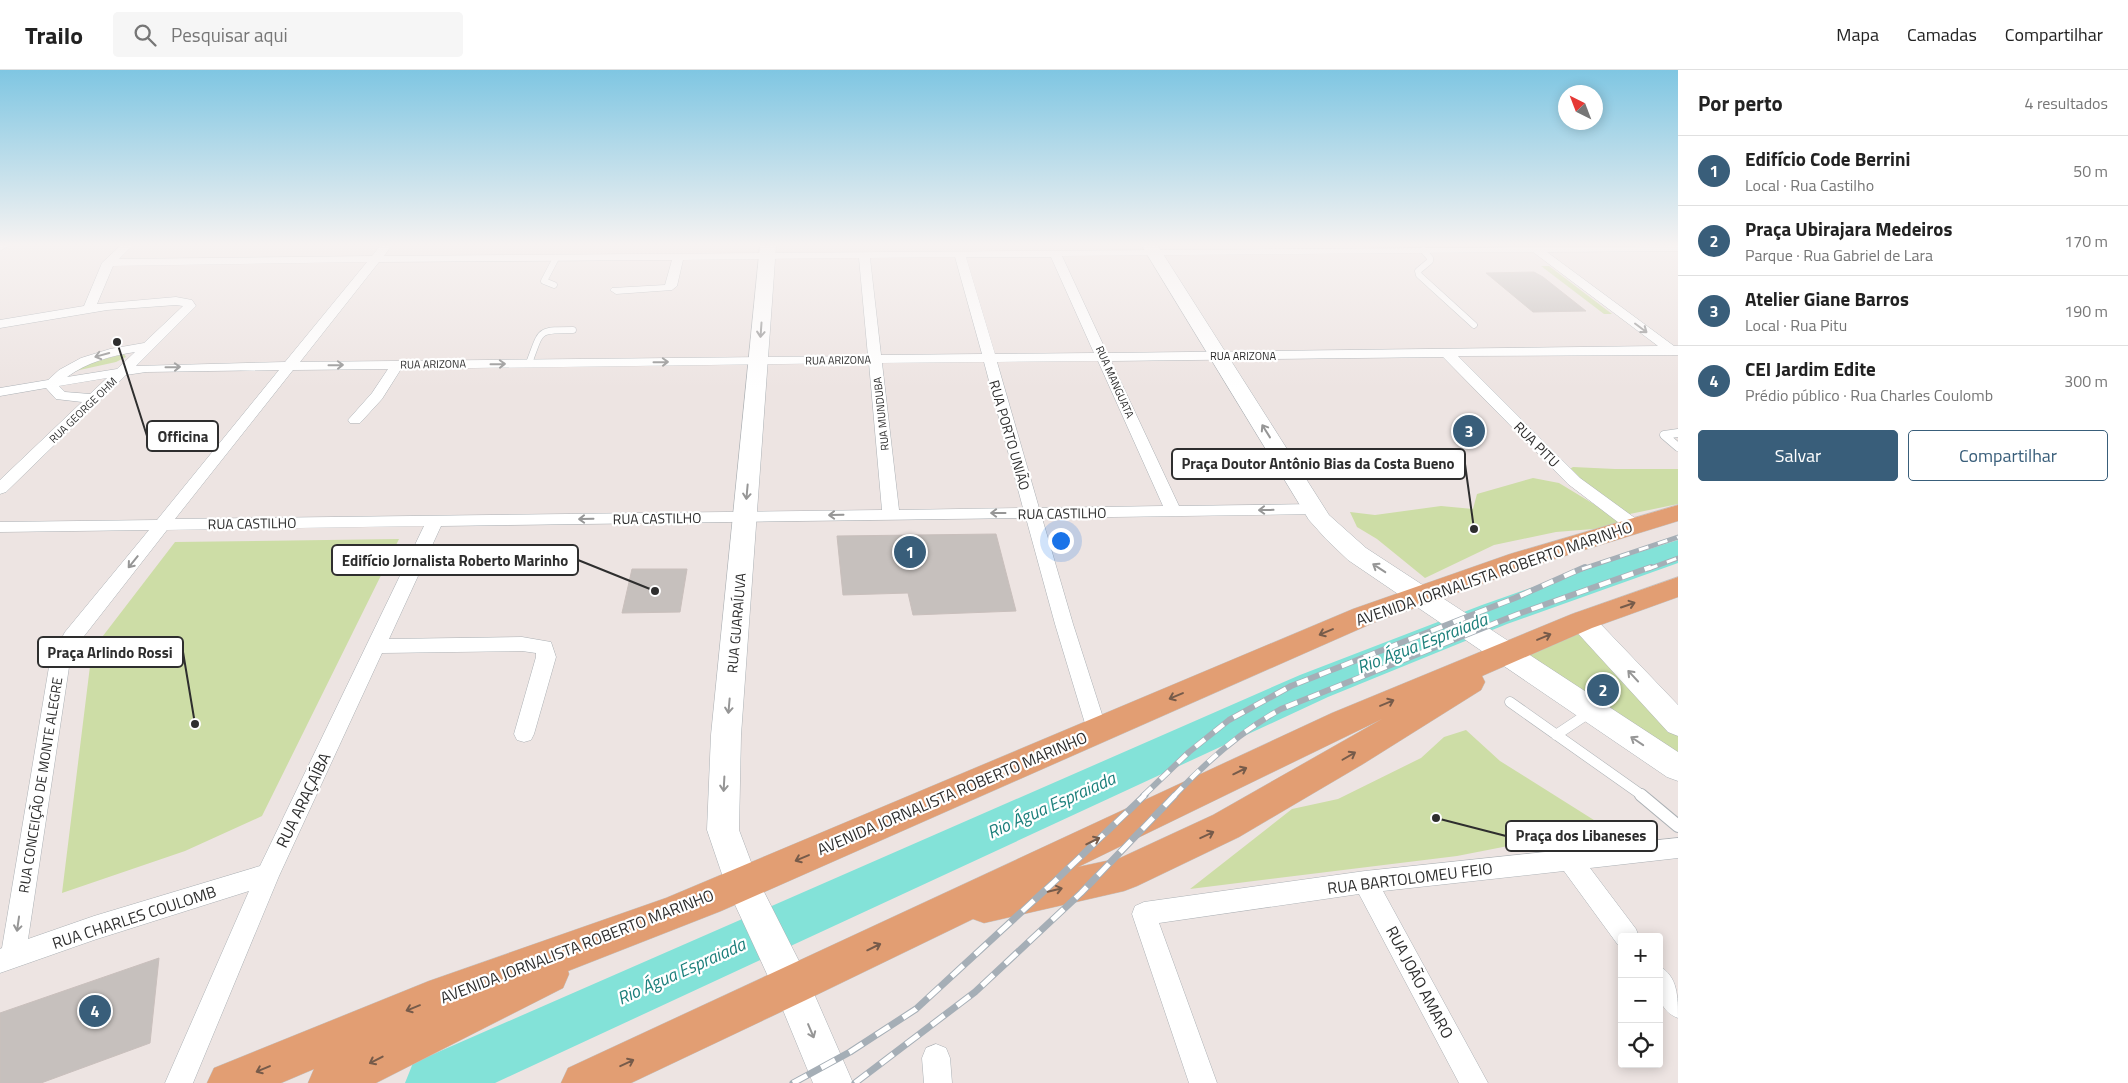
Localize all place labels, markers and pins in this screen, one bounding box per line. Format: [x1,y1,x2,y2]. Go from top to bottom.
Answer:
pin: 3 [1453,412,1485,450]
callout: Officina [147,421,218,451]
callout: Praça Doutor Antônio Bias da Costa Bueno [1172,449,1465,479]
pin: 1 [894,533,926,571]
callout: Edifício Jornalista Roberto Marinho [332,545,578,575]
callout: Praça Arlindo Rossi [38,637,183,667]
pin: 2 [1587,671,1619,709]
callout: Praça dos Libaneses [1506,821,1657,851]
pin: 4 [79,992,111,1030]

